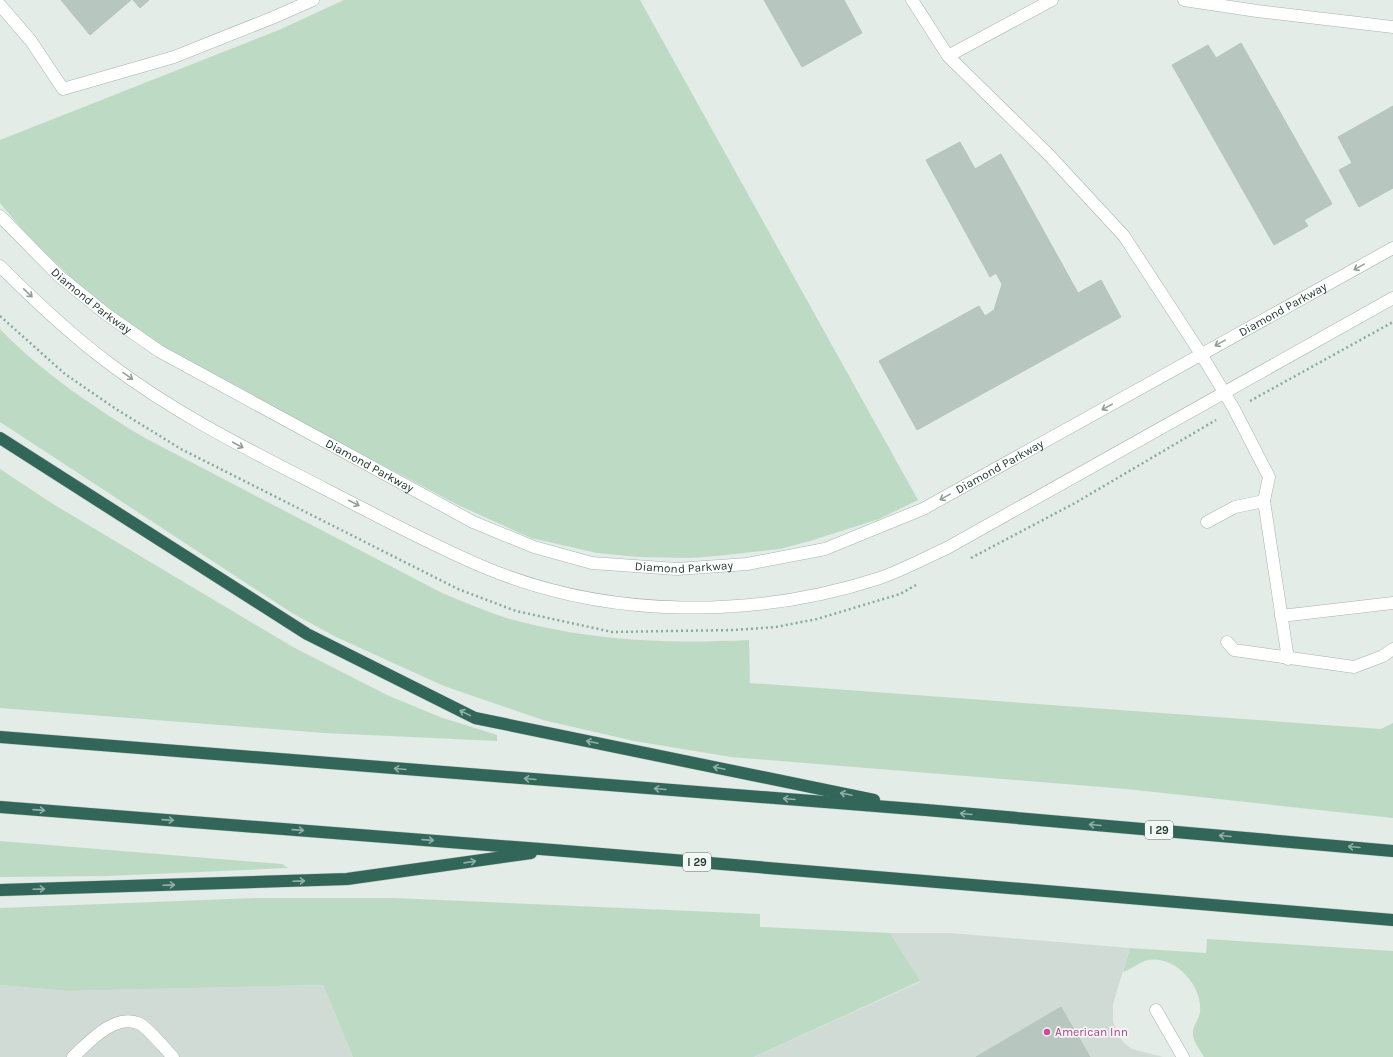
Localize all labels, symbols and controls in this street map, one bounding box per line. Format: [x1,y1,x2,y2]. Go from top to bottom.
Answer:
one-way arrow [1353,264,1365,271]
street label: Diamond Parkway [48,265,135,337]
street label: Diamond Parkway [1236,279,1330,339]
one-way arrow [23,288,33,298]
one-way arrow [1215,340,1227,348]
one-way arrow [122,372,133,380]
one-way arrow [1101,403,1113,411]
street label: Diamond Parkway [323,436,416,496]
street label: Diamond Parkway [953,436,1046,497]
one-way arrow [232,441,244,449]
one-way arrow [939,494,951,502]
one-way arrow [348,500,360,508]
street label: Diamond Parkway [634,558,734,576]
one-way arrow [460,709,472,716]
one-way arrow [586,737,599,745]
one-way arrow [713,763,726,771]
one-way arrow [394,765,407,772]
one-way arrow [524,775,537,783]
one-way arrow [654,786,667,793]
one-way arrow [840,790,853,798]
one-way arrow [783,796,796,803]
one-way arrow [32,807,45,814]
one-way arrow [960,810,973,817]
one-way arrow [162,817,175,824]
one-way arrow [1089,821,1102,828]
road number: I 29 [1145,821,1173,839]
one-way arrow [291,827,304,834]
one-way arrow [1219,832,1232,840]
one-way arrow [421,837,434,844]
one-way arrow [1348,844,1361,851]
road number: I 29 [683,853,711,871]
one-way arrow [463,858,476,866]
one-way arrow [292,877,305,884]
one-way arrow [162,881,175,888]
one-way arrow [32,885,45,892]
place label: American Inn [1055,1025,1128,1039]
marker: American Inn [1042,1027,1052,1037]

